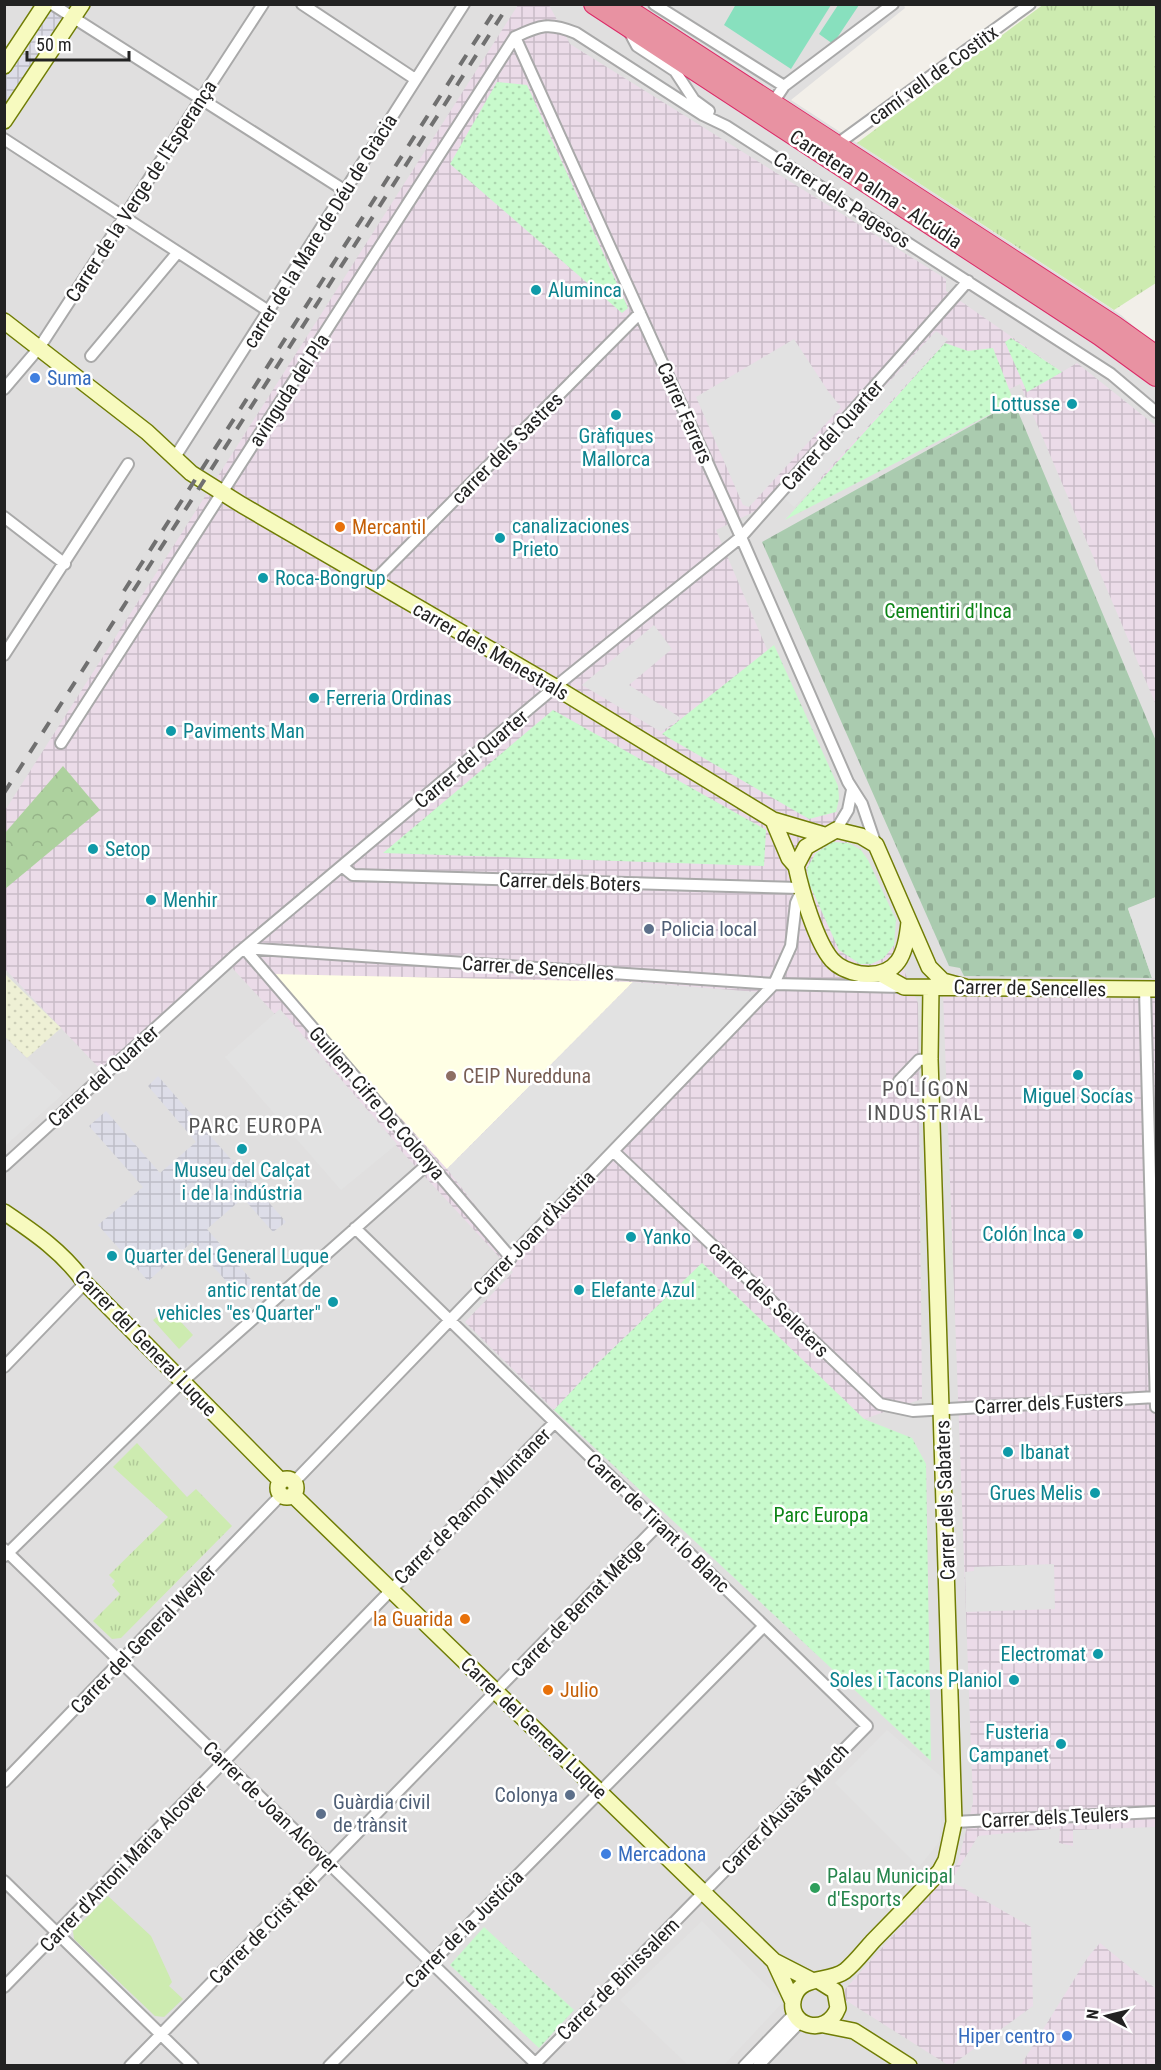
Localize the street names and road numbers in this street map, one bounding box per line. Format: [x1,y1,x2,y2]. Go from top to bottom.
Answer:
street label: camí vell de Costitx [864,20,1003,130]
street label: Carrer de la Verge de l'Esperança [60,76,222,306]
street label: carrer de la Mare de Déu de Gràcia [238,110,402,352]
street label: Carretera Palma - Alcúdia [785,124,967,254]
street label: Carrer dels Pagesos [769,147,915,253]
street label: avinguda del Pla [244,329,334,451]
street label: Carrer Ferrers [652,359,718,467]
street label: Carrer del Quarter [776,375,888,495]
street label: carrer dels Sastres [446,387,568,509]
street label: carrer dels Menestrals [409,597,573,705]
street label: Carrer del Quarter [409,705,533,813]
street label: Carrer dels Boters [499,868,641,896]
street label: Carrer de Sencelles [461,951,615,985]
street label: Carrer de Sencelles [954,975,1106,1001]
street label: Carrer del Quarter [43,1020,163,1132]
street label: Guillem Cifre De Colonya [304,1021,450,1185]
street label: Carrer Joan d'Àustria [468,1165,600,1301]
street label: carrer dels Selleters [704,1236,834,1362]
street label: Carrer del General Luque [70,1265,222,1421]
street label: Carrer dels Fusters [974,1387,1124,1419]
street label: Carrer dels Sabaters [930,1419,960,1581]
street label: Carrer de Ramon Muntaner [389,1423,555,1589]
street label: Carrer de Tirant lo Blanc [581,1448,735,1598]
street label: Carrer de Bernat Metge [506,1534,650,1682]
street label: Carrer del General Weyler [65,1559,221,1719]
street label: Carrer del General Luque [456,1652,612,1804]
street label: Carrer de Joan Alcover [198,1736,344,1878]
street label: Carrer d'Ausiàs March [716,1739,854,1879]
street label: Carrer d'Antoni Maria Alcover [35,1775,211,1957]
street label: Carrer dels Teulers [981,1801,1129,1833]
street label: Carrer de la Justícia [400,1865,528,1993]
street label: Carrer de Crist Rei [204,1871,322,1989]
street label: Carrer de Binissalem [552,1913,684,2045]

